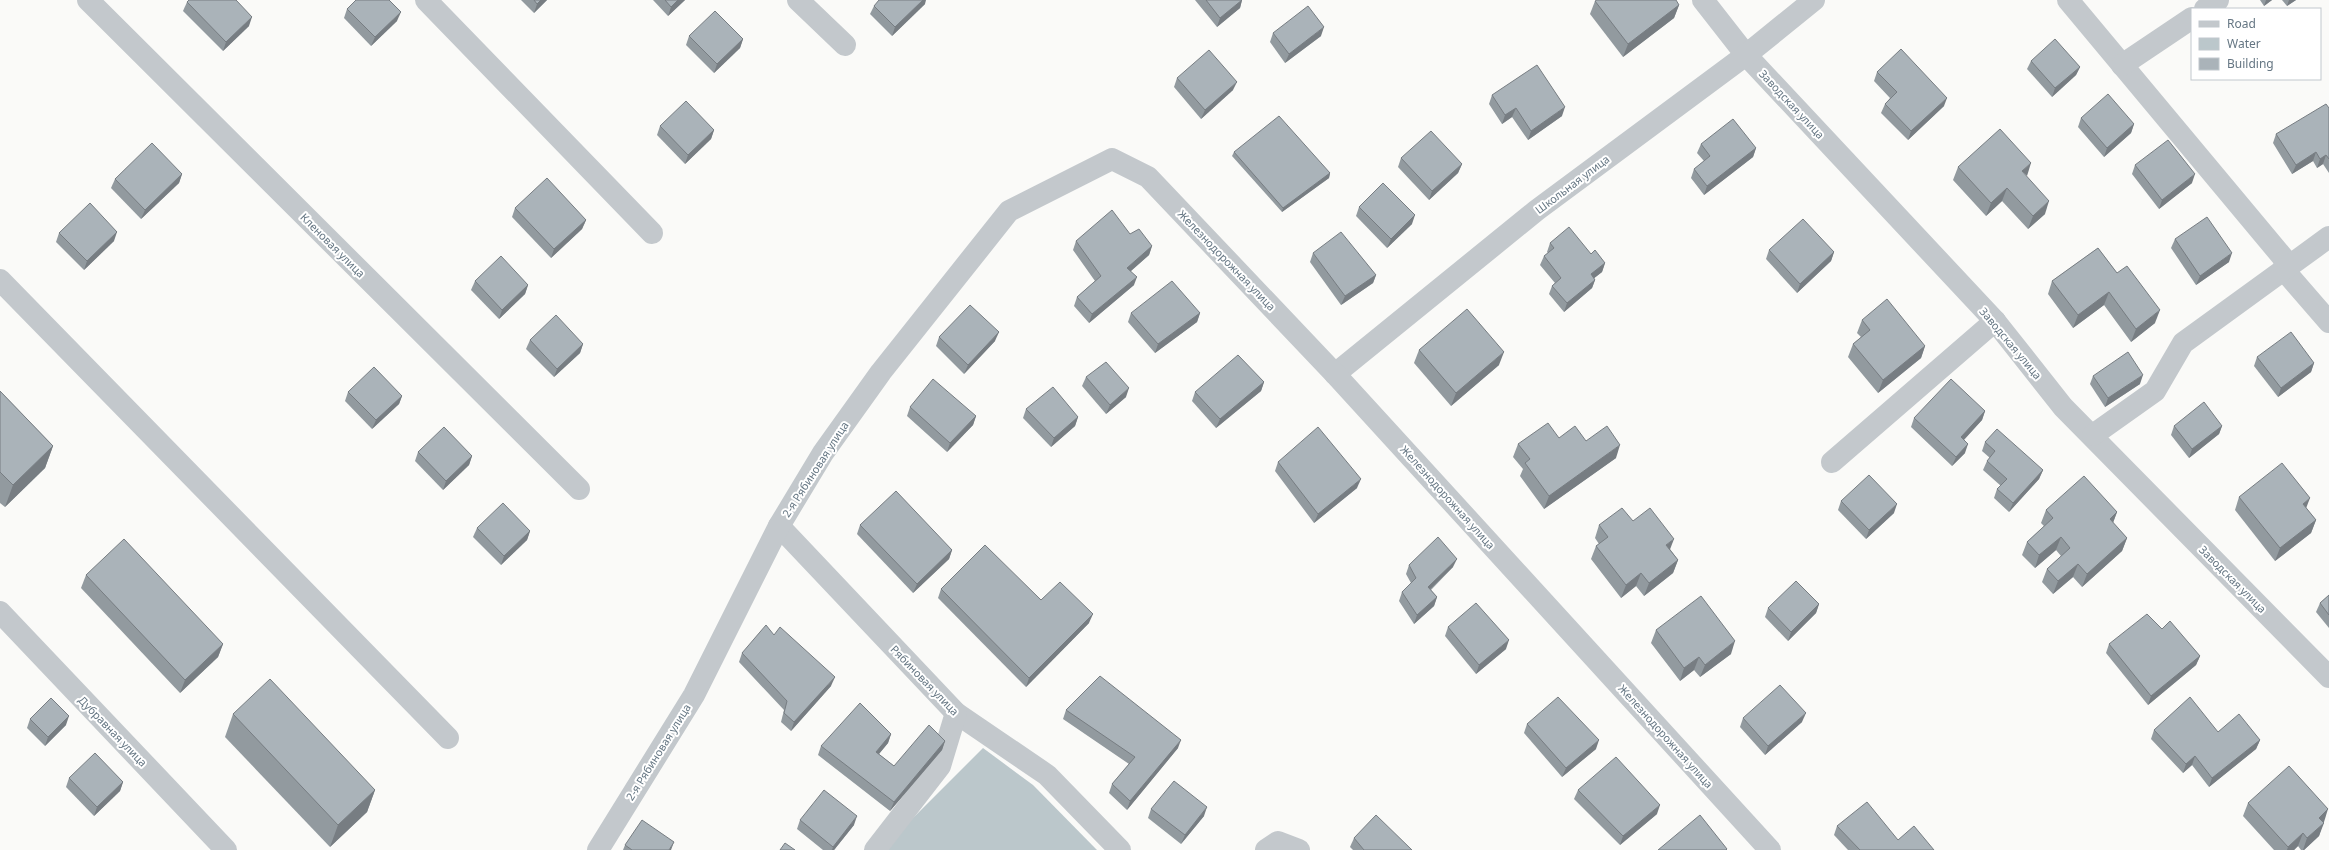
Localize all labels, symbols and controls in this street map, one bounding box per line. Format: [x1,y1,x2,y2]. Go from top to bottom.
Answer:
legend [2191,8,2321,80]
text: Road [2227,15,2256,32]
text: Water [2227,35,2261,52]
text: Building [2227,55,2274,72]
street label: Заводская улица [1756,66,1828,142]
street label: Школьная улица [1532,151,1612,217]
street label: Железнодорожная улица [1175,206,1279,314]
street label: Кленовая улица [298,210,368,280]
street label: Заводская улица [1977,304,2045,382]
street label: 2-я Рябиновая улица [778,418,852,520]
street label: Железнодорожная улица [1397,442,1499,552]
street label: Заводская улица [2196,542,2270,616]
street label: Рябиновая улица [888,642,962,718]
street label: Железнодорожная улица [1615,681,1717,791]
street label: Дубравная улица [75,692,151,770]
street label: 2-я Рябиновая улица [622,701,694,803]

